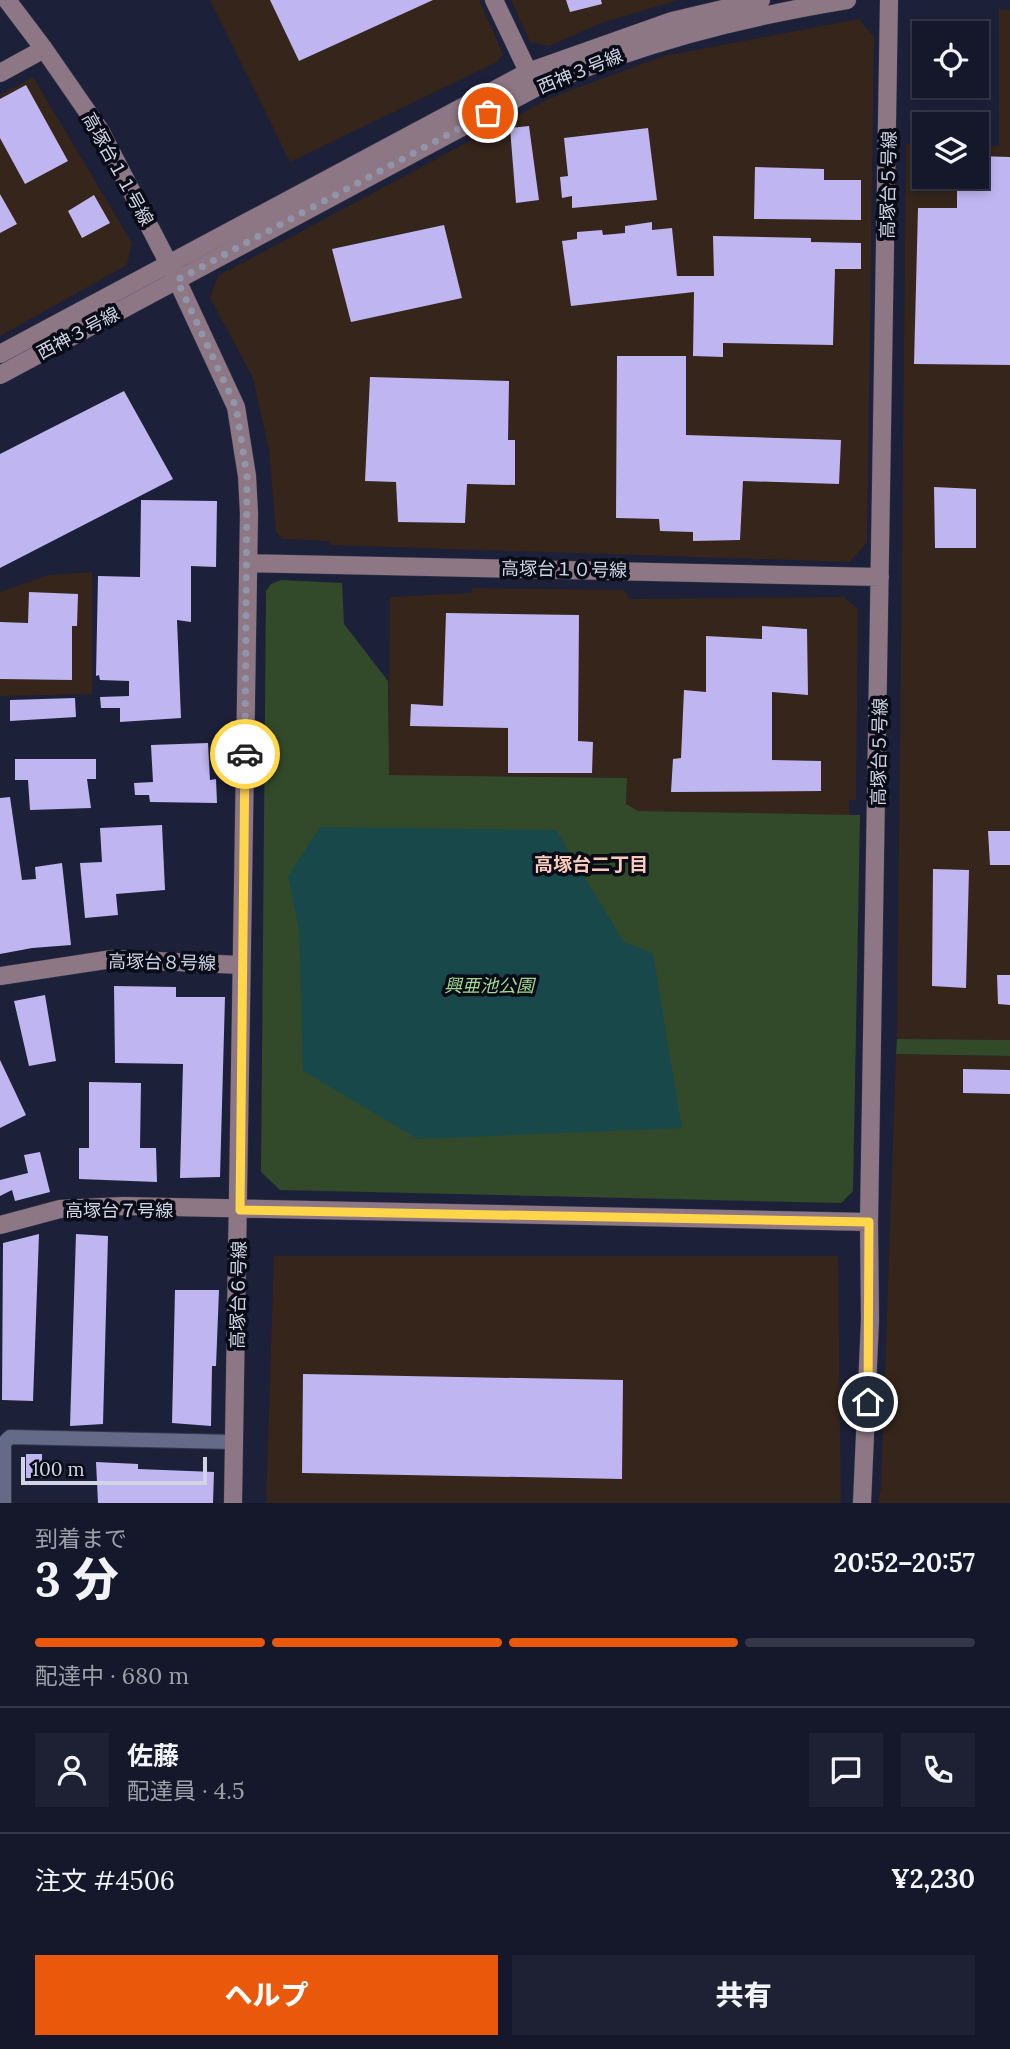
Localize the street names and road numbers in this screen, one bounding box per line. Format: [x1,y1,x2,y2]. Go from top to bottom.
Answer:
street label: 西神３号線 [534,43,626,99]
street label: 高塚台１１号線 [77,108,159,230]
street label: 高塚台５号線 [876,131,900,239]
street label: 西神３号線 [33,302,123,364]
street label: 高塚台１０号線 [501,556,627,582]
street label: 高塚台５号線 [867,698,891,806]
street label: 高塚台８号線 [108,950,216,974]
street label: 高塚台７号線 [65,1199,173,1222]
street label: 高塚台６号線 [226,1241,250,1349]

